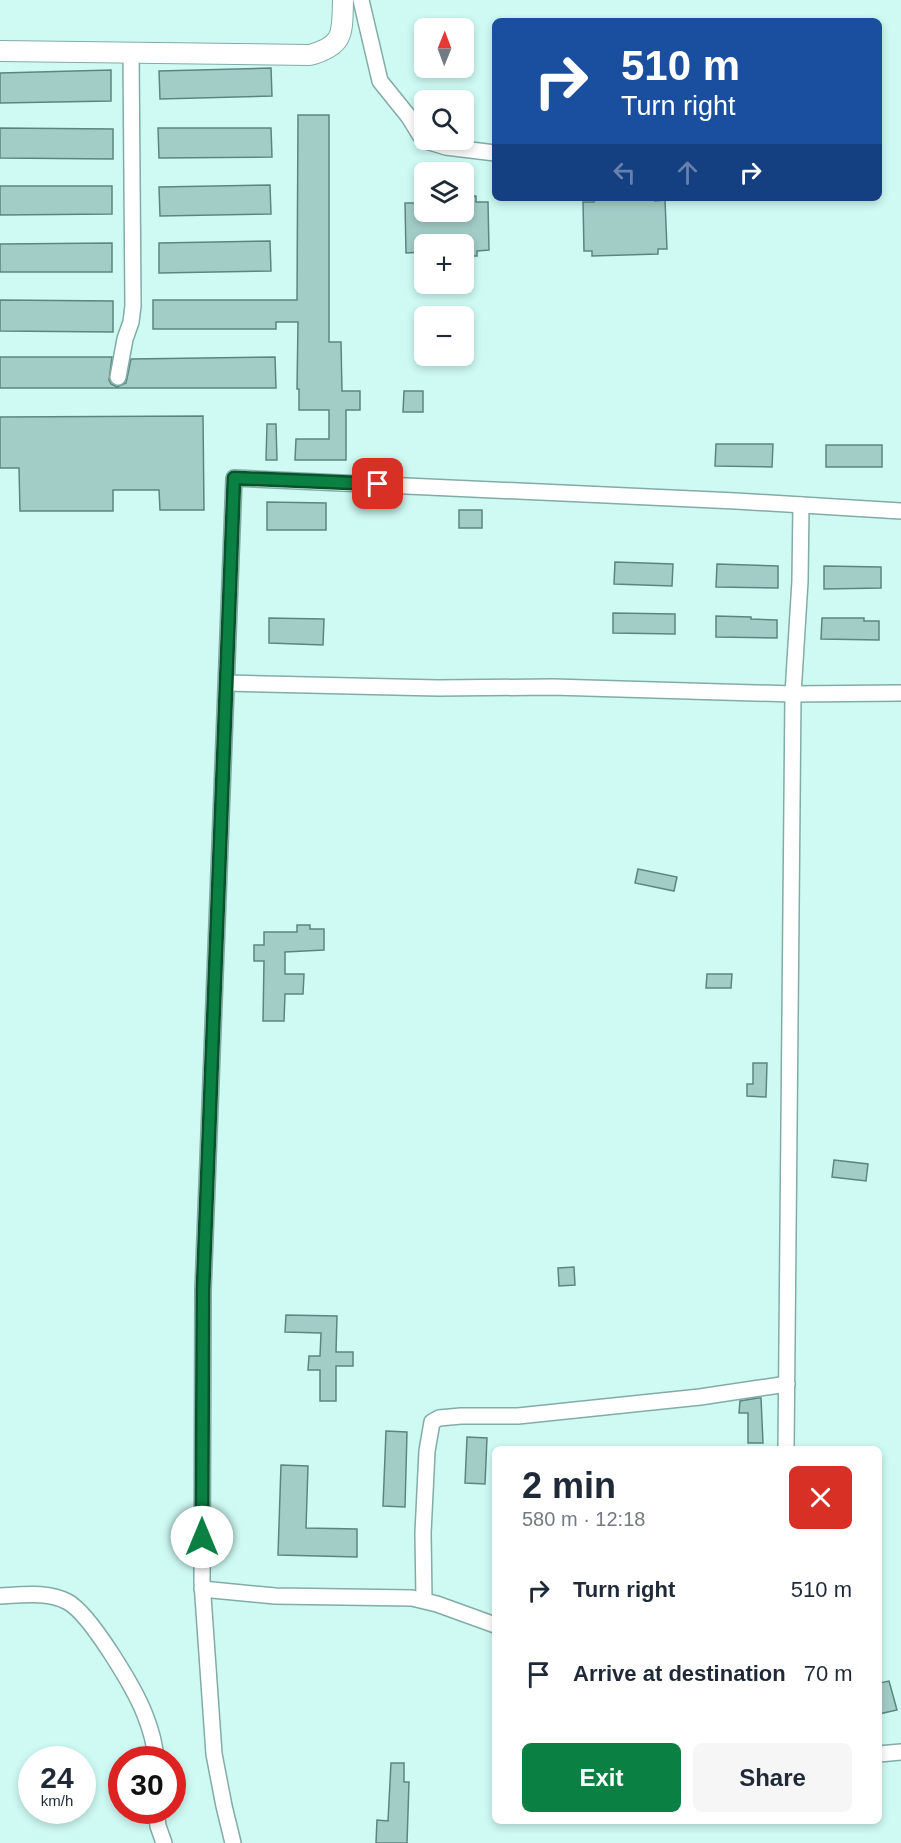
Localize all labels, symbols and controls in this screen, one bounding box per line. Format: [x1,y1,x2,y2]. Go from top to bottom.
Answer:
north arrow [414,18,474,78]
map controls [414,18,474,366]
icon: right [522,42,600,120]
text: 510 m [621,42,740,89]
button: search [414,90,474,150]
text: Turn right [621,91,736,121]
icon: left [608,156,641,189]
icon: ahead [671,156,704,189]
icon: right [734,156,767,189]
button: layers [414,162,474,222]
button: + [414,234,474,294]
button: − [414,306,474,366]
pin [352,458,403,509]
icon: arrive [361,467,394,500]
text: 2 min [522,1465,616,1506]
button: close [789,1466,852,1529]
position arrow [170,1505,234,1569]
text: 580 m · 12:18 [522,1508,645,1530]
icon: right [522,1574,555,1607]
text: Turn right [573,1577,675,1602]
text: 510 m [791,1577,852,1602]
icon: arrive [522,1658,555,1691]
text: Arrive at destination [573,1661,786,1686]
text: 70 m [804,1661,853,1686]
button: Exit [522,1743,681,1812]
button: Share [693,1743,852,1812]
speed limit sign: 30 [108,1746,186,1824]
text: 24 [40,1761,74,1794]
text: km/h [41,1792,73,1809]

